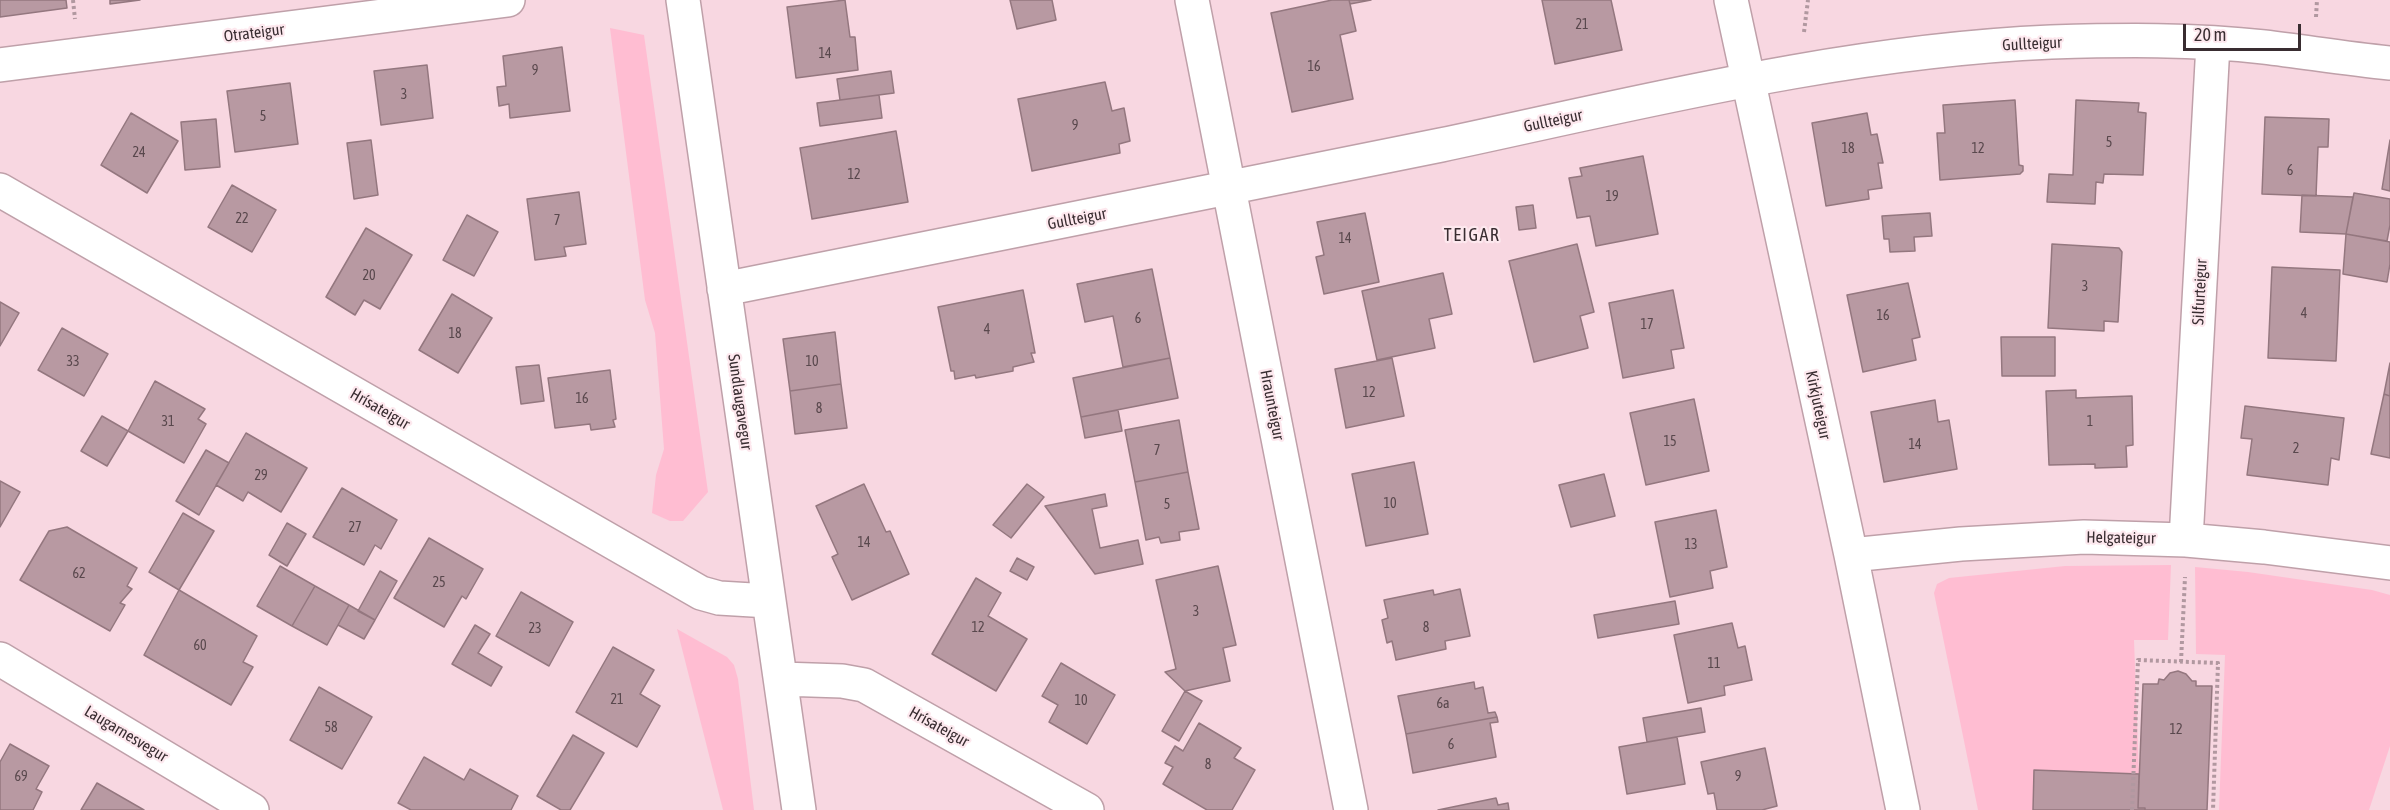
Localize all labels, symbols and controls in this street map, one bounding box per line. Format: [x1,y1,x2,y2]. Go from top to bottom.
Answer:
scale bar [2186,12,2304,50]
house number: 21 [1575,17,1589,33]
street label: Otrateigur [223,20,285,46]
text: 20 m [2194,24,2226,45]
street label: Gullteigur [2002,33,2062,55]
house number: 14 [818,46,832,62]
house number: 16 [1307,59,1321,75]
house number: 9 [532,63,538,79]
house number: 3 [401,87,407,103]
street label: Gullteigur [1522,105,1584,137]
house number: 5 [260,109,266,125]
house number: 9 [1072,118,1078,134]
house number: 5 [2106,135,2112,151]
house number: 18 [1841,141,1855,157]
house number: 12 [1971,141,1985,157]
house number: 24 [132,145,146,161]
house number: 6 [2287,163,2293,179]
house number: 12 [847,167,861,183]
house number: 19 [1605,189,1619,205]
street label: Gullteigur [1046,204,1108,234]
house number: 22 [235,211,249,227]
house number: 7 [554,213,560,229]
district label: TEIGAR [1444,224,1500,246]
house number: 14 [1338,231,1352,247]
street label: Silfurteigur [2189,259,2211,325]
house number: 20 [362,268,376,284]
house number: 3 [2082,279,2088,295]
house number: 4 [2301,306,2307,322]
house number: 16 [1876,308,1890,324]
house number: 6 [1135,311,1141,327]
house number: 17 [1640,317,1654,333]
house number: 4 [984,322,990,338]
house number: 18 [448,326,462,342]
street label: Sundlaugavegur [724,353,756,451]
house number: 33 [66,354,80,370]
house number: 10 [805,354,819,370]
street label: Hraunteigur [1256,368,1288,442]
street label: Kirkjuteigur [1801,369,1835,441]
street label: Hrísateigur [347,384,413,434]
house number: 12 [1362,385,1376,401]
house number: 16 [575,391,589,407]
house number: 8 [816,401,822,417]
house number: 31 [161,414,175,430]
house number: 1 [2087,414,2093,430]
house number: 15 [1663,434,1677,450]
house number: 14 [1908,437,1922,453]
house number: 2 [2293,441,2299,457]
house number: 7 [1154,443,1160,459]
house number: 29 [254,468,268,484]
house number: 10 [1383,496,1397,512]
house number: 5 [1164,497,1170,513]
house number: 27 [348,520,362,536]
street label: Helgateigur [2086,528,2156,548]
house number: 14 [857,535,871,551]
house number: 13 [1684,537,1698,553]
house number: 62 [72,566,86,582]
house number: 25 [432,575,446,591]
house number: 3 [1193,604,1199,620]
house number: 12 [971,620,985,636]
house number: 8 [1423,620,1429,636]
house number: 23 [528,621,542,637]
house number: 60 [193,638,207,654]
house number: 11 [1707,656,1721,672]
house number: 21 [610,692,624,708]
house number: 10 [1074,693,1088,709]
house number: 6a [1436,696,1450,712]
street label: Laugarnesvegur [81,702,171,766]
street label: Hrísateigur [906,703,972,751]
house number: 58 [324,720,338,736]
house number: 12 [2169,722,2183,738]
house number: 6 [1448,737,1454,753]
house number: 8 [1205,757,1211,773]
house number: 69 [14,769,28,785]
house number: 9 [1735,769,1741,785]

